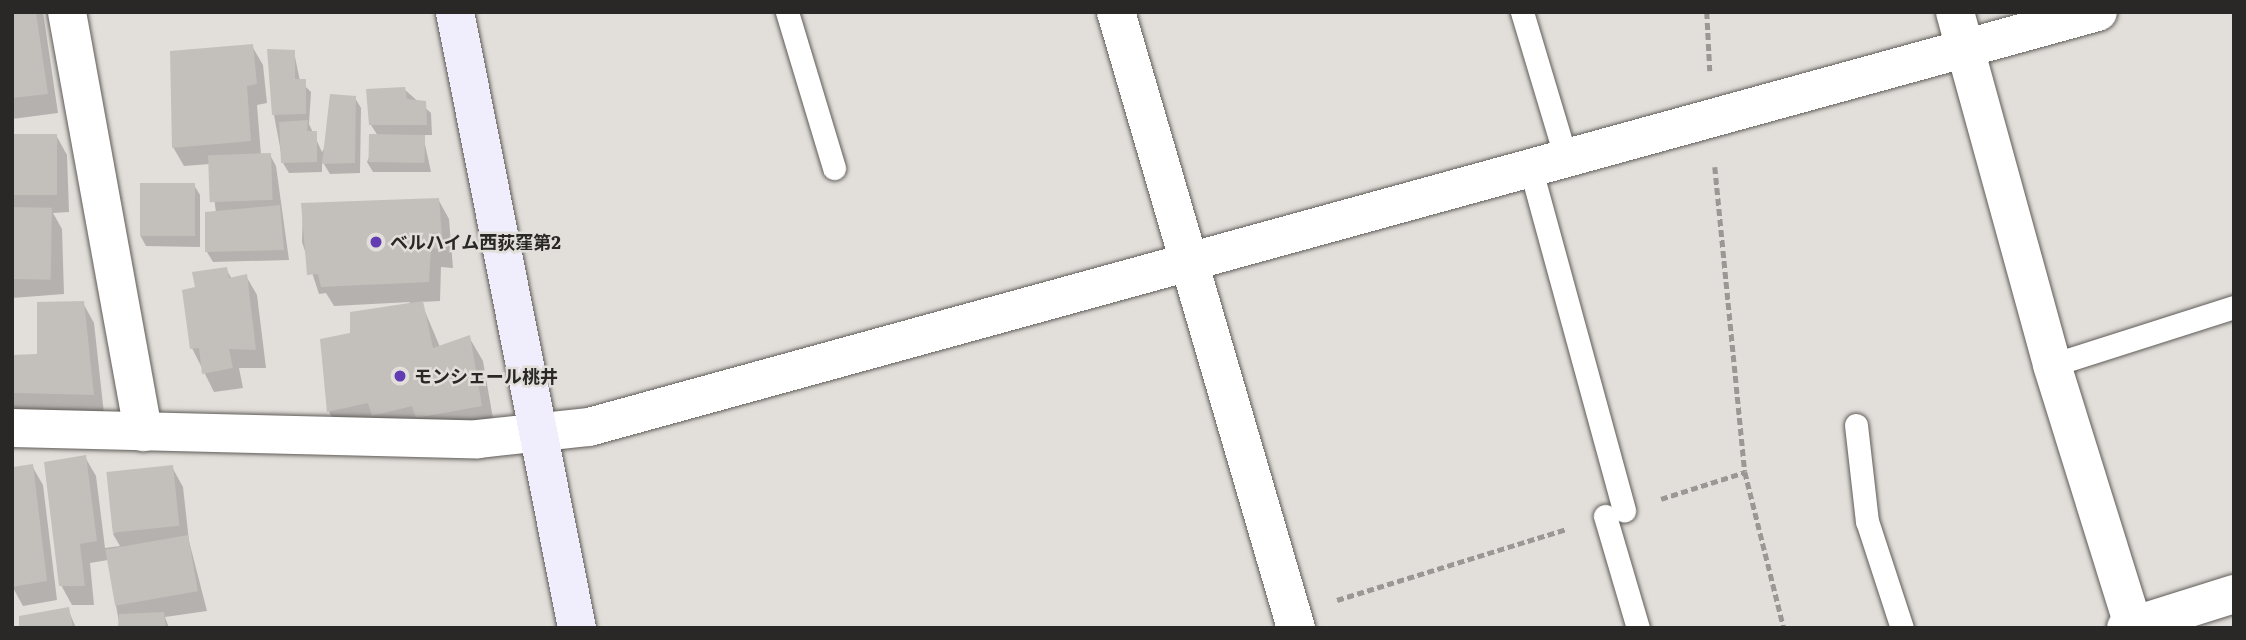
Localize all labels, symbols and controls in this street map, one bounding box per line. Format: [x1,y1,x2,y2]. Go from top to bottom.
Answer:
place label: ベルハイム西荻窪第2 [390,231,562,253]
marker: ベルハイム西荻窪第2 [368,234,384,250]
place label: モンシェール桃井 [414,365,558,387]
marker: モンシェール桃井 [392,368,408,384]

